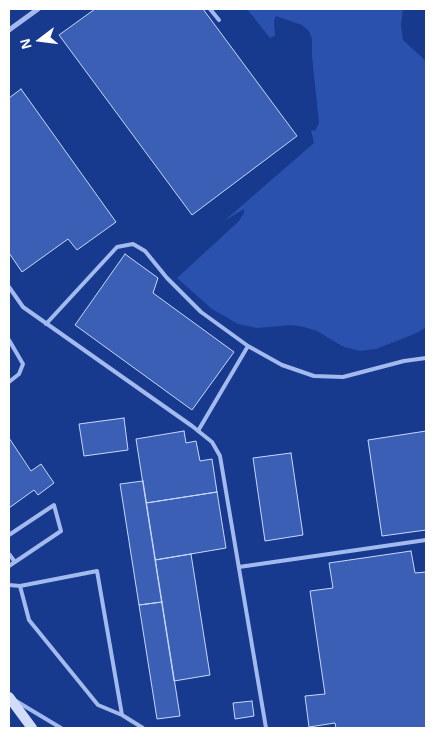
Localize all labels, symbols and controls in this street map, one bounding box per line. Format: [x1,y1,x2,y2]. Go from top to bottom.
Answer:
north arrow [15,15,65,65]
text: N [16,37,35,51]

